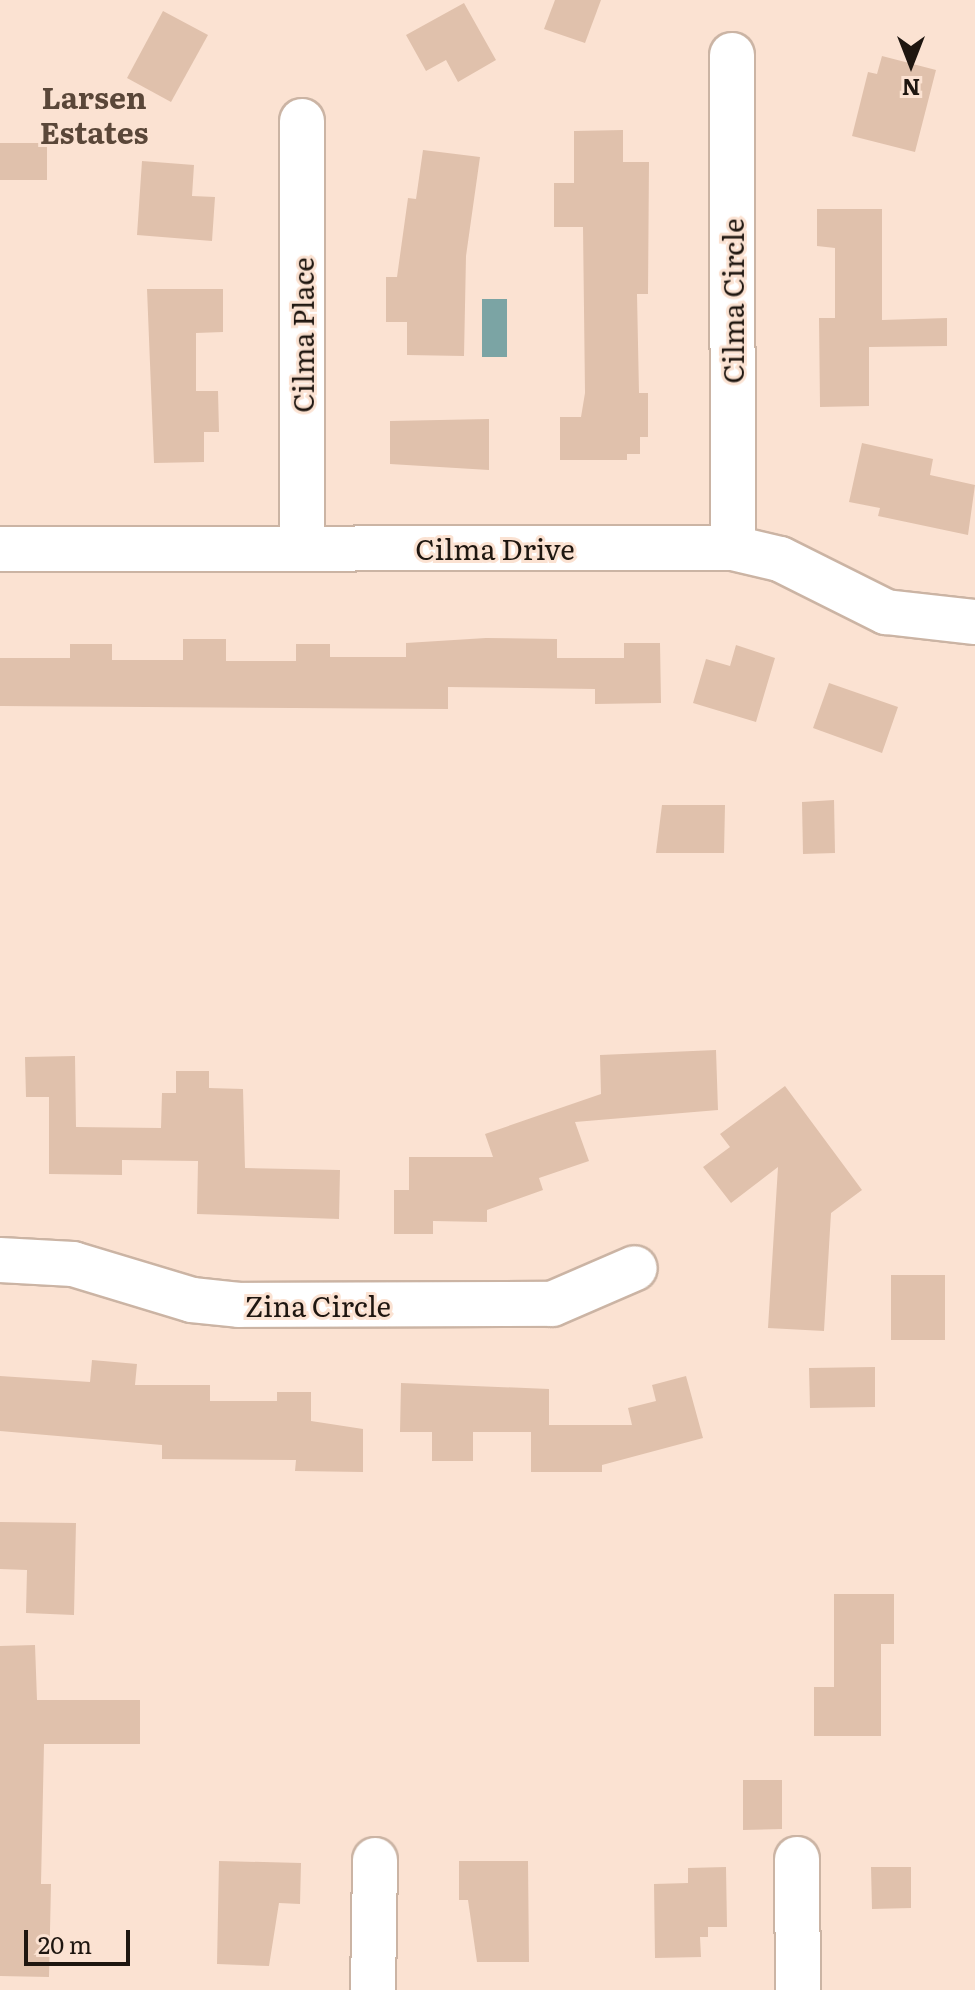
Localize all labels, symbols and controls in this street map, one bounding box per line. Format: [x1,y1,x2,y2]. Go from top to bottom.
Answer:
north arrow [871,24,951,104]
text: N [902,72,920,105]
district label: Larsen Estates [40,78,148,148]
street label: Cilma Circle [715,218,749,384]
street label: Cilma Place [285,257,319,413]
street label: Cilma Drive [415,531,575,565]
street label: Zina Circle [245,1288,391,1322]
scale bar [28,1914,134,1964]
text: 20 m [38,1926,92,1961]

